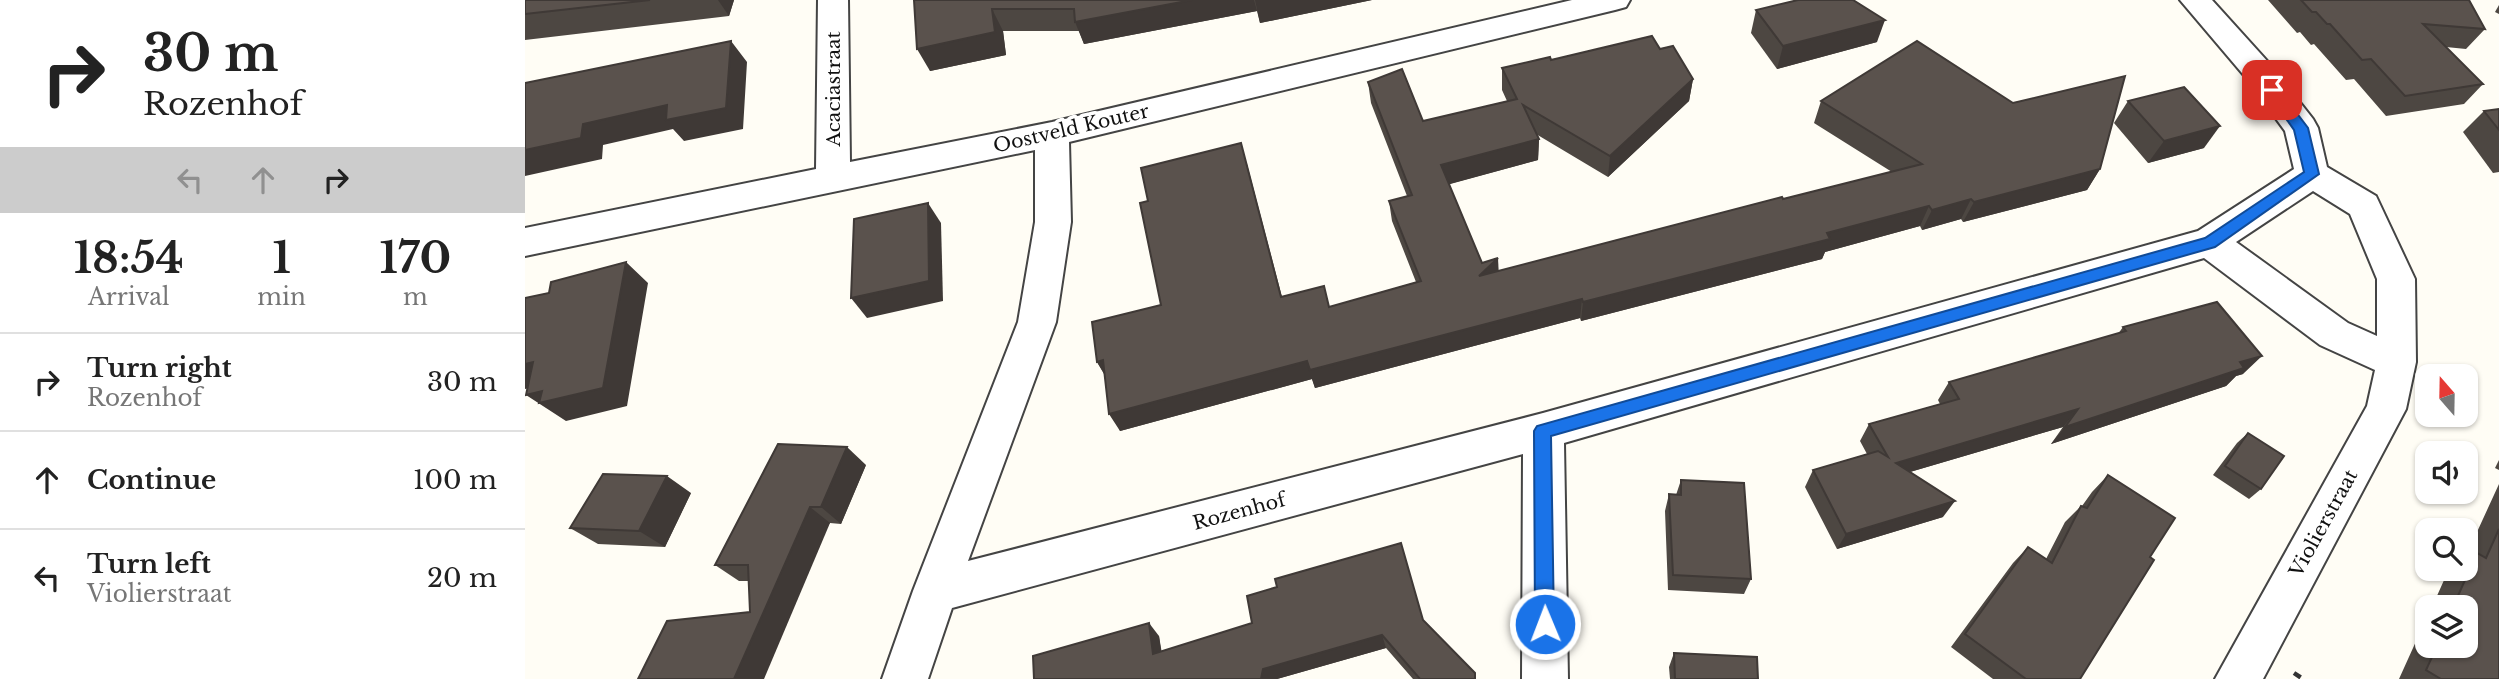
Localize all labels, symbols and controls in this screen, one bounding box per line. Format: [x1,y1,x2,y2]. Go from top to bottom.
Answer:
text: 30 m [143,23,278,84]
icon: right [28,28,119,119]
street label: Acaciastraat [822,31,845,148]
pin [2242,60,2302,120]
icon: arrive [2253,71,2291,109]
text: Rozenhof [143,84,303,124]
street label: Oostveld Kouter [991,99,1151,158]
icon: left [171,161,209,199]
icon: ahead [244,161,282,199]
icon: right [317,161,355,199]
text: 18:54 [74,232,184,284]
text: 1 [272,232,291,284]
text: 170 [380,232,451,284]
text: Arrival [88,283,169,311]
text: min [257,283,306,311]
text: m [403,283,428,311]
text: Turn right [87,352,232,384]
icon: right [28,363,66,401]
north arrow [2415,364,2478,427]
map controls [2415,364,2478,658]
text: 30 m [427,366,497,398]
text: Rozenhof [87,384,202,412]
button: sound [2415,441,2478,504]
icon: ahead [28,461,66,499]
text: Continue [87,464,216,496]
text: 100 m [413,464,497,496]
street label: Violierstraat [2284,465,2363,582]
street label: Rozenhof [1190,488,1290,535]
button: search [2415,518,2478,581]
text: Turn left [87,548,211,580]
icon: left [28,559,66,597]
text: 20 m [427,562,497,594]
text: Violierstraat [87,580,231,608]
position arrow [1508,587,1582,661]
button: layers [2415,595,2478,658]

